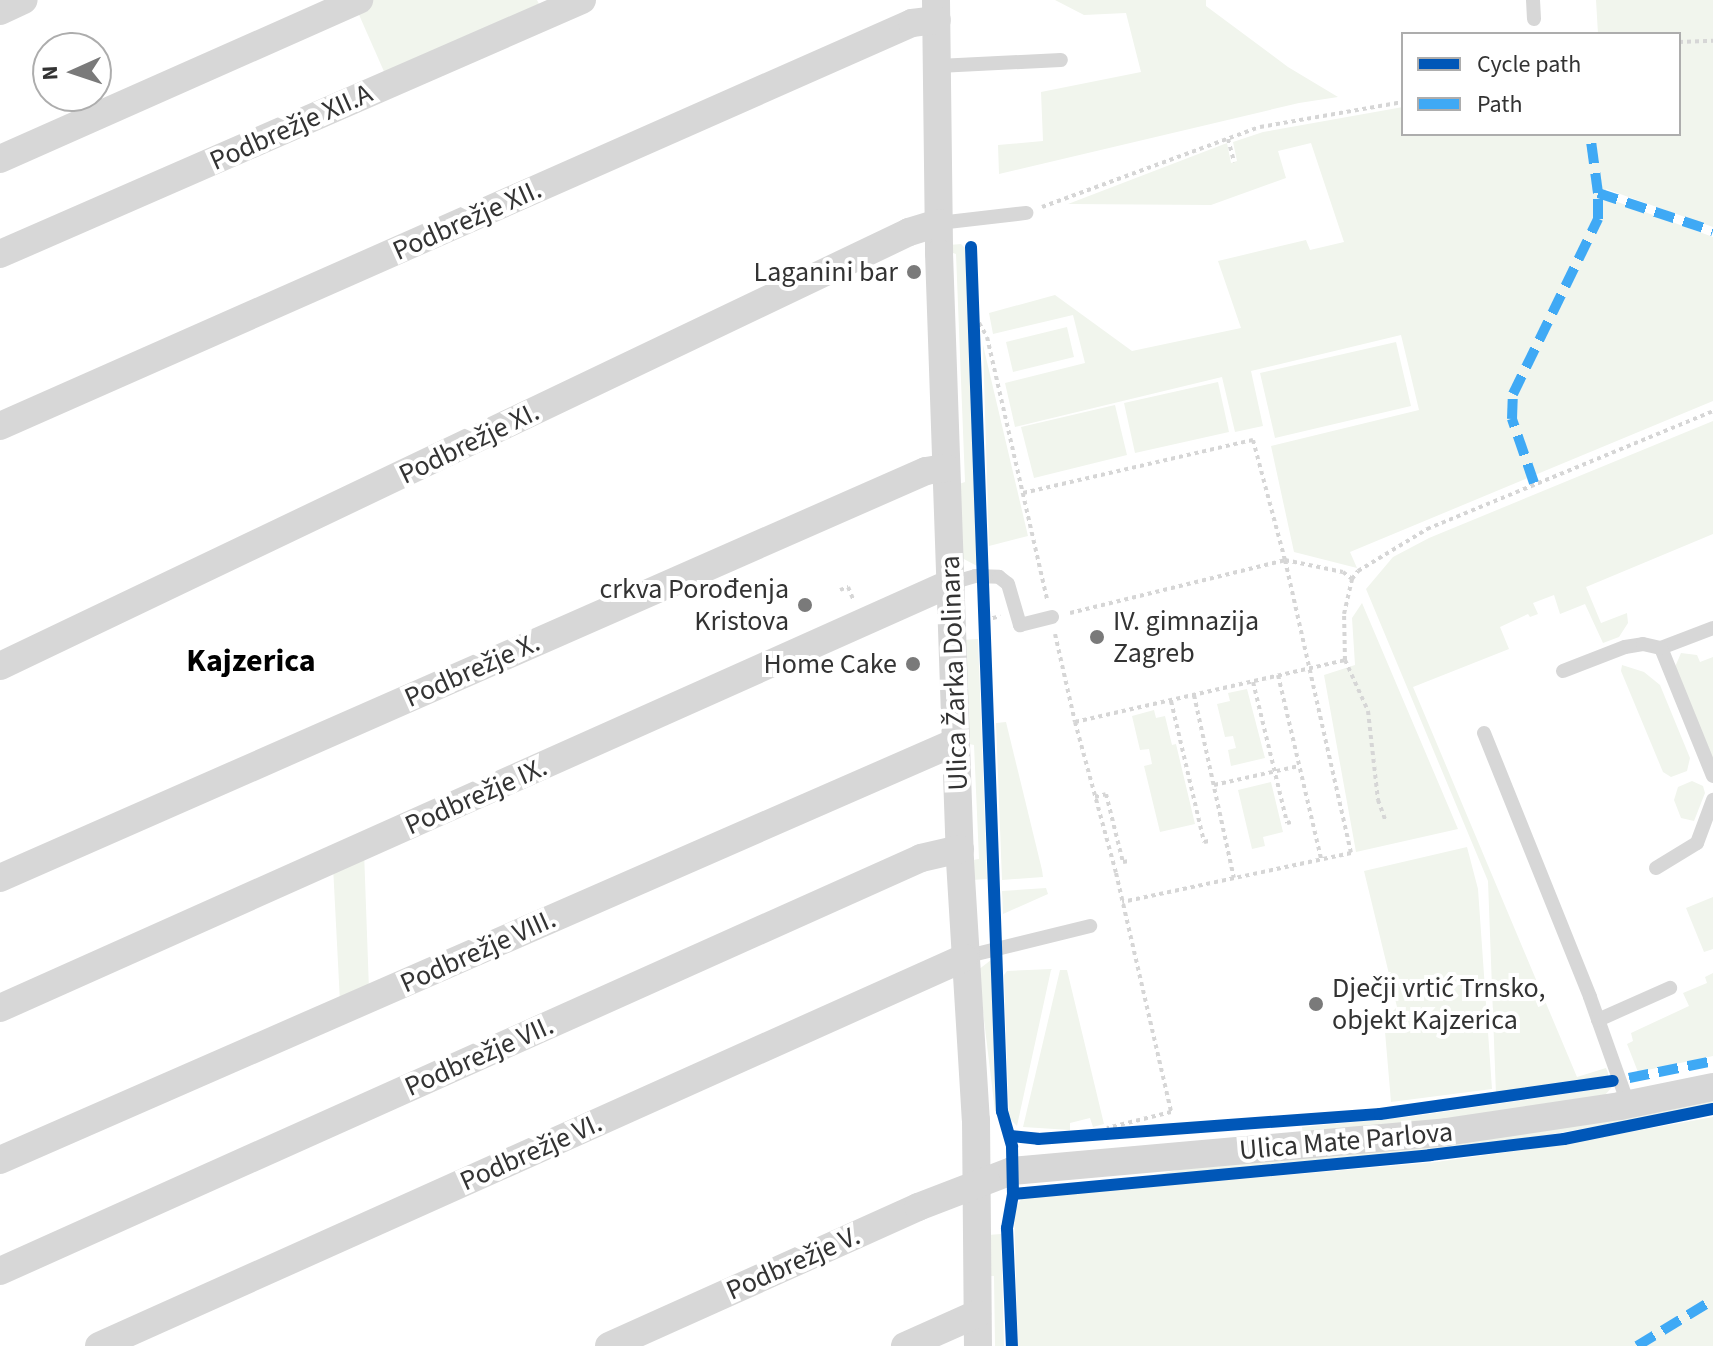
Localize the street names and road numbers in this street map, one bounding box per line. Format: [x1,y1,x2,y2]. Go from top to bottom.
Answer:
street label: Podbrežje XII.A [205,76,377,178]
street label: Podbrežje XII. [388,172,546,268]
street label: Podbrežje XI. [393,395,545,491]
street label: Ulica Žarka Dolinara [933,555,975,791]
street label: Podbrežje X. [399,625,545,715]
street label: Podbrežje IX. [400,750,552,842]
street label: Podbrežje VIII. [395,902,561,1000]
street label: Podbrežje VII. [399,1008,559,1104]
street label: Podbrežje VI. [455,1106,607,1198]
street label: Ulica Mate Parlova [1238,1115,1454,1167]
street label: Podbrežje V. [721,1219,865,1307]

